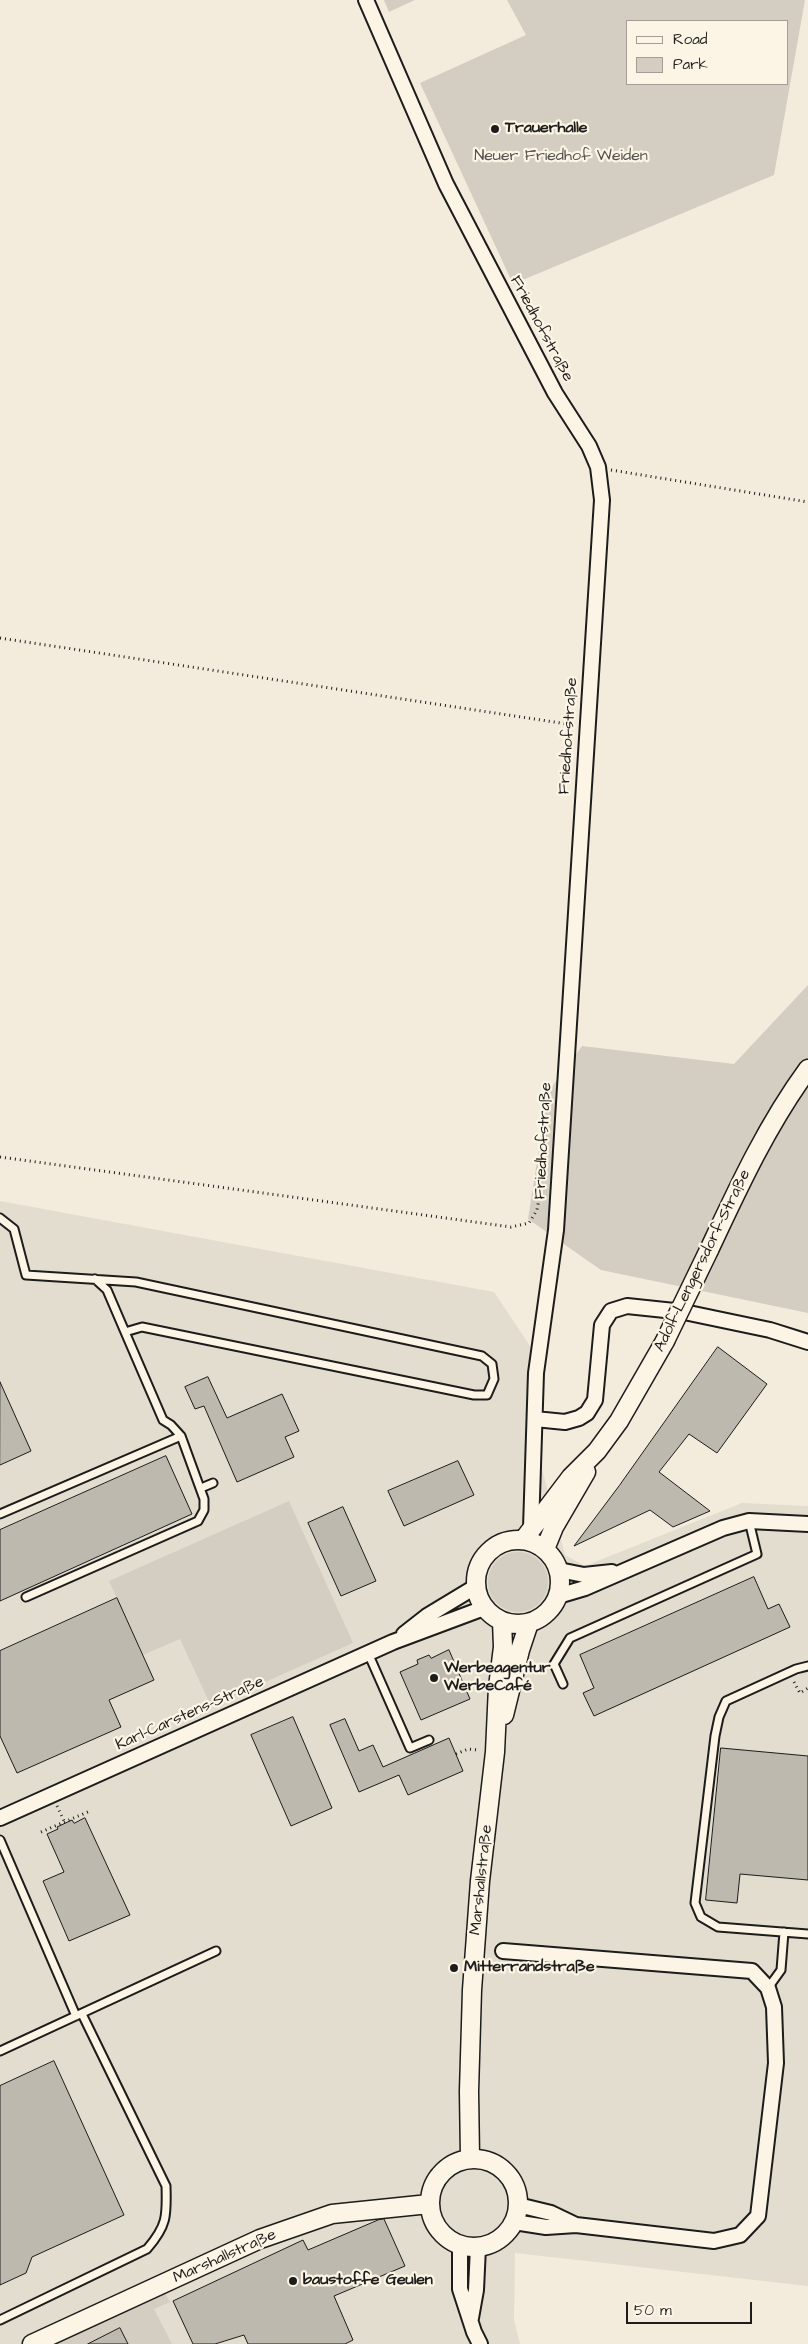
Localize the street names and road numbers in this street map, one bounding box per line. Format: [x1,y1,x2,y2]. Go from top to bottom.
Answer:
street label: Friedhofstraße [505,273,577,385]
street label: Friedhofstraße [555,677,583,795]
street label: Friedhofstraße [531,1082,557,1200]
street label: Adolf-Lengersdorf-Straße [650,1167,756,1355]
street label: Karl-Carstens-Straße [113,1673,267,1755]
street label: Marshallstraße [467,1824,497,1936]
street label: Marshallstraße [170,2226,280,2288]

